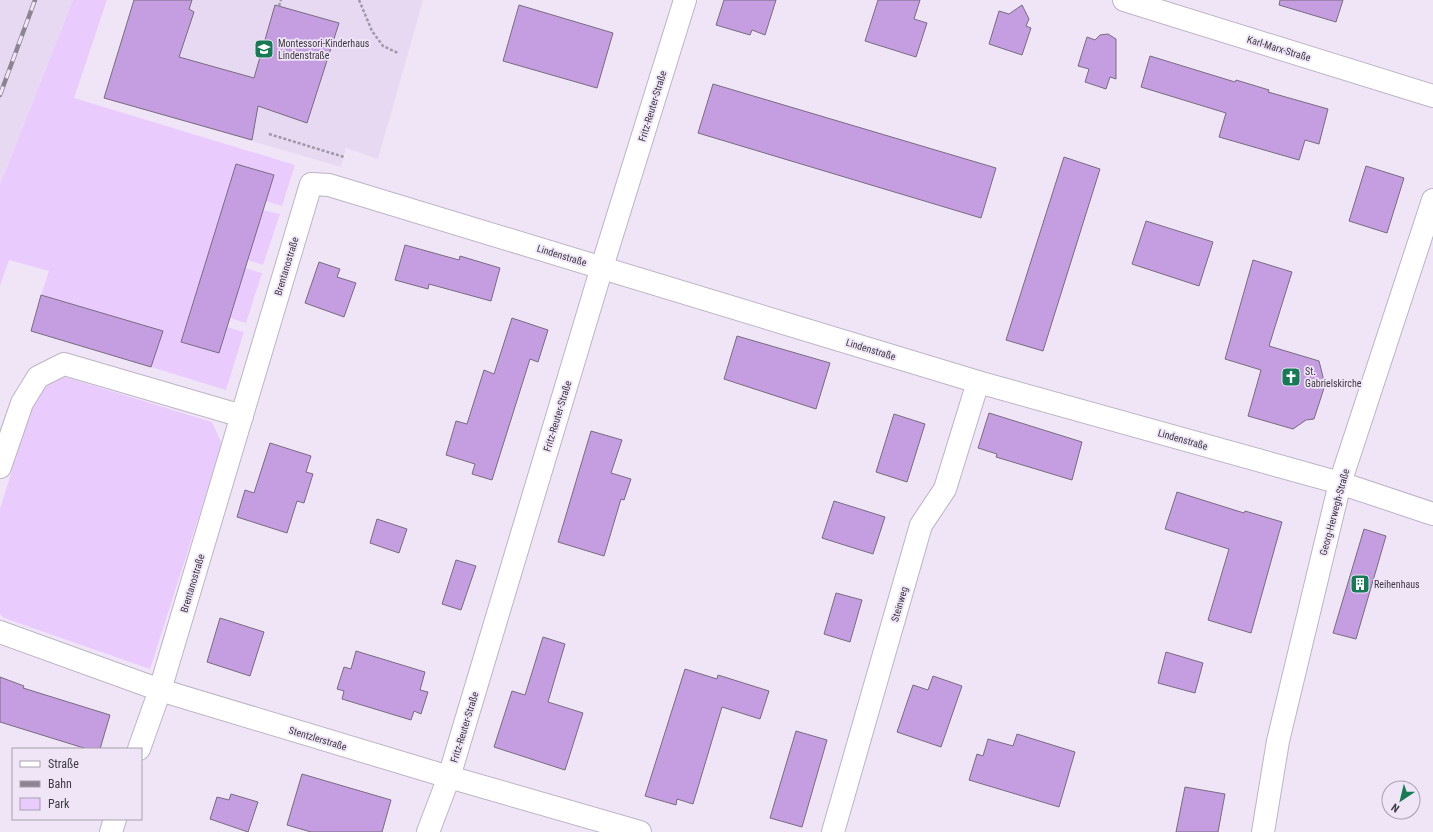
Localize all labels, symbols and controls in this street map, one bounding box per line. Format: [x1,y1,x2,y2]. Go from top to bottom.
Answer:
street label: Karl-Marx-Straße [1246,34,1312,63]
school or university icon: Montessori-Kinderhaus Lindenstraße [253,38,275,60]
place label: Montessori-Kinderhaus Lindenstraße [278,38,370,61]
street label: Fritz-Reuter-Straße [636,69,669,143]
street label: Brentanostraße [272,235,301,297]
street label: Lindenstraße [536,243,588,268]
street label: Lindenstraße [845,337,897,362]
church icon: St. Gabrielskirche [1280,366,1302,388]
place label: St. Gabrielskirche [1305,366,1362,389]
street label: Fritz-Reuter-Straße [541,379,574,453]
street label: Lindenstraße [1157,427,1209,452]
street label: Georg-Herwegh-Straße [1318,467,1351,557]
street label: Brentanostraße [178,552,207,614]
building icon: Reihenhaus [1349,573,1371,595]
place label: Reihenhaus [1374,579,1420,590]
street label: Steinweg [889,585,910,623]
street label: Fritz-Reuter-Straße [448,690,481,764]
street label: Stentzlerstraße [287,724,349,753]
legend [12,748,142,820]
text: Straße [48,757,79,771]
text: Bahn [48,777,72,791]
north arrow [1381,780,1421,820]
text: Park [48,797,70,811]
text: N [1389,800,1402,815]

